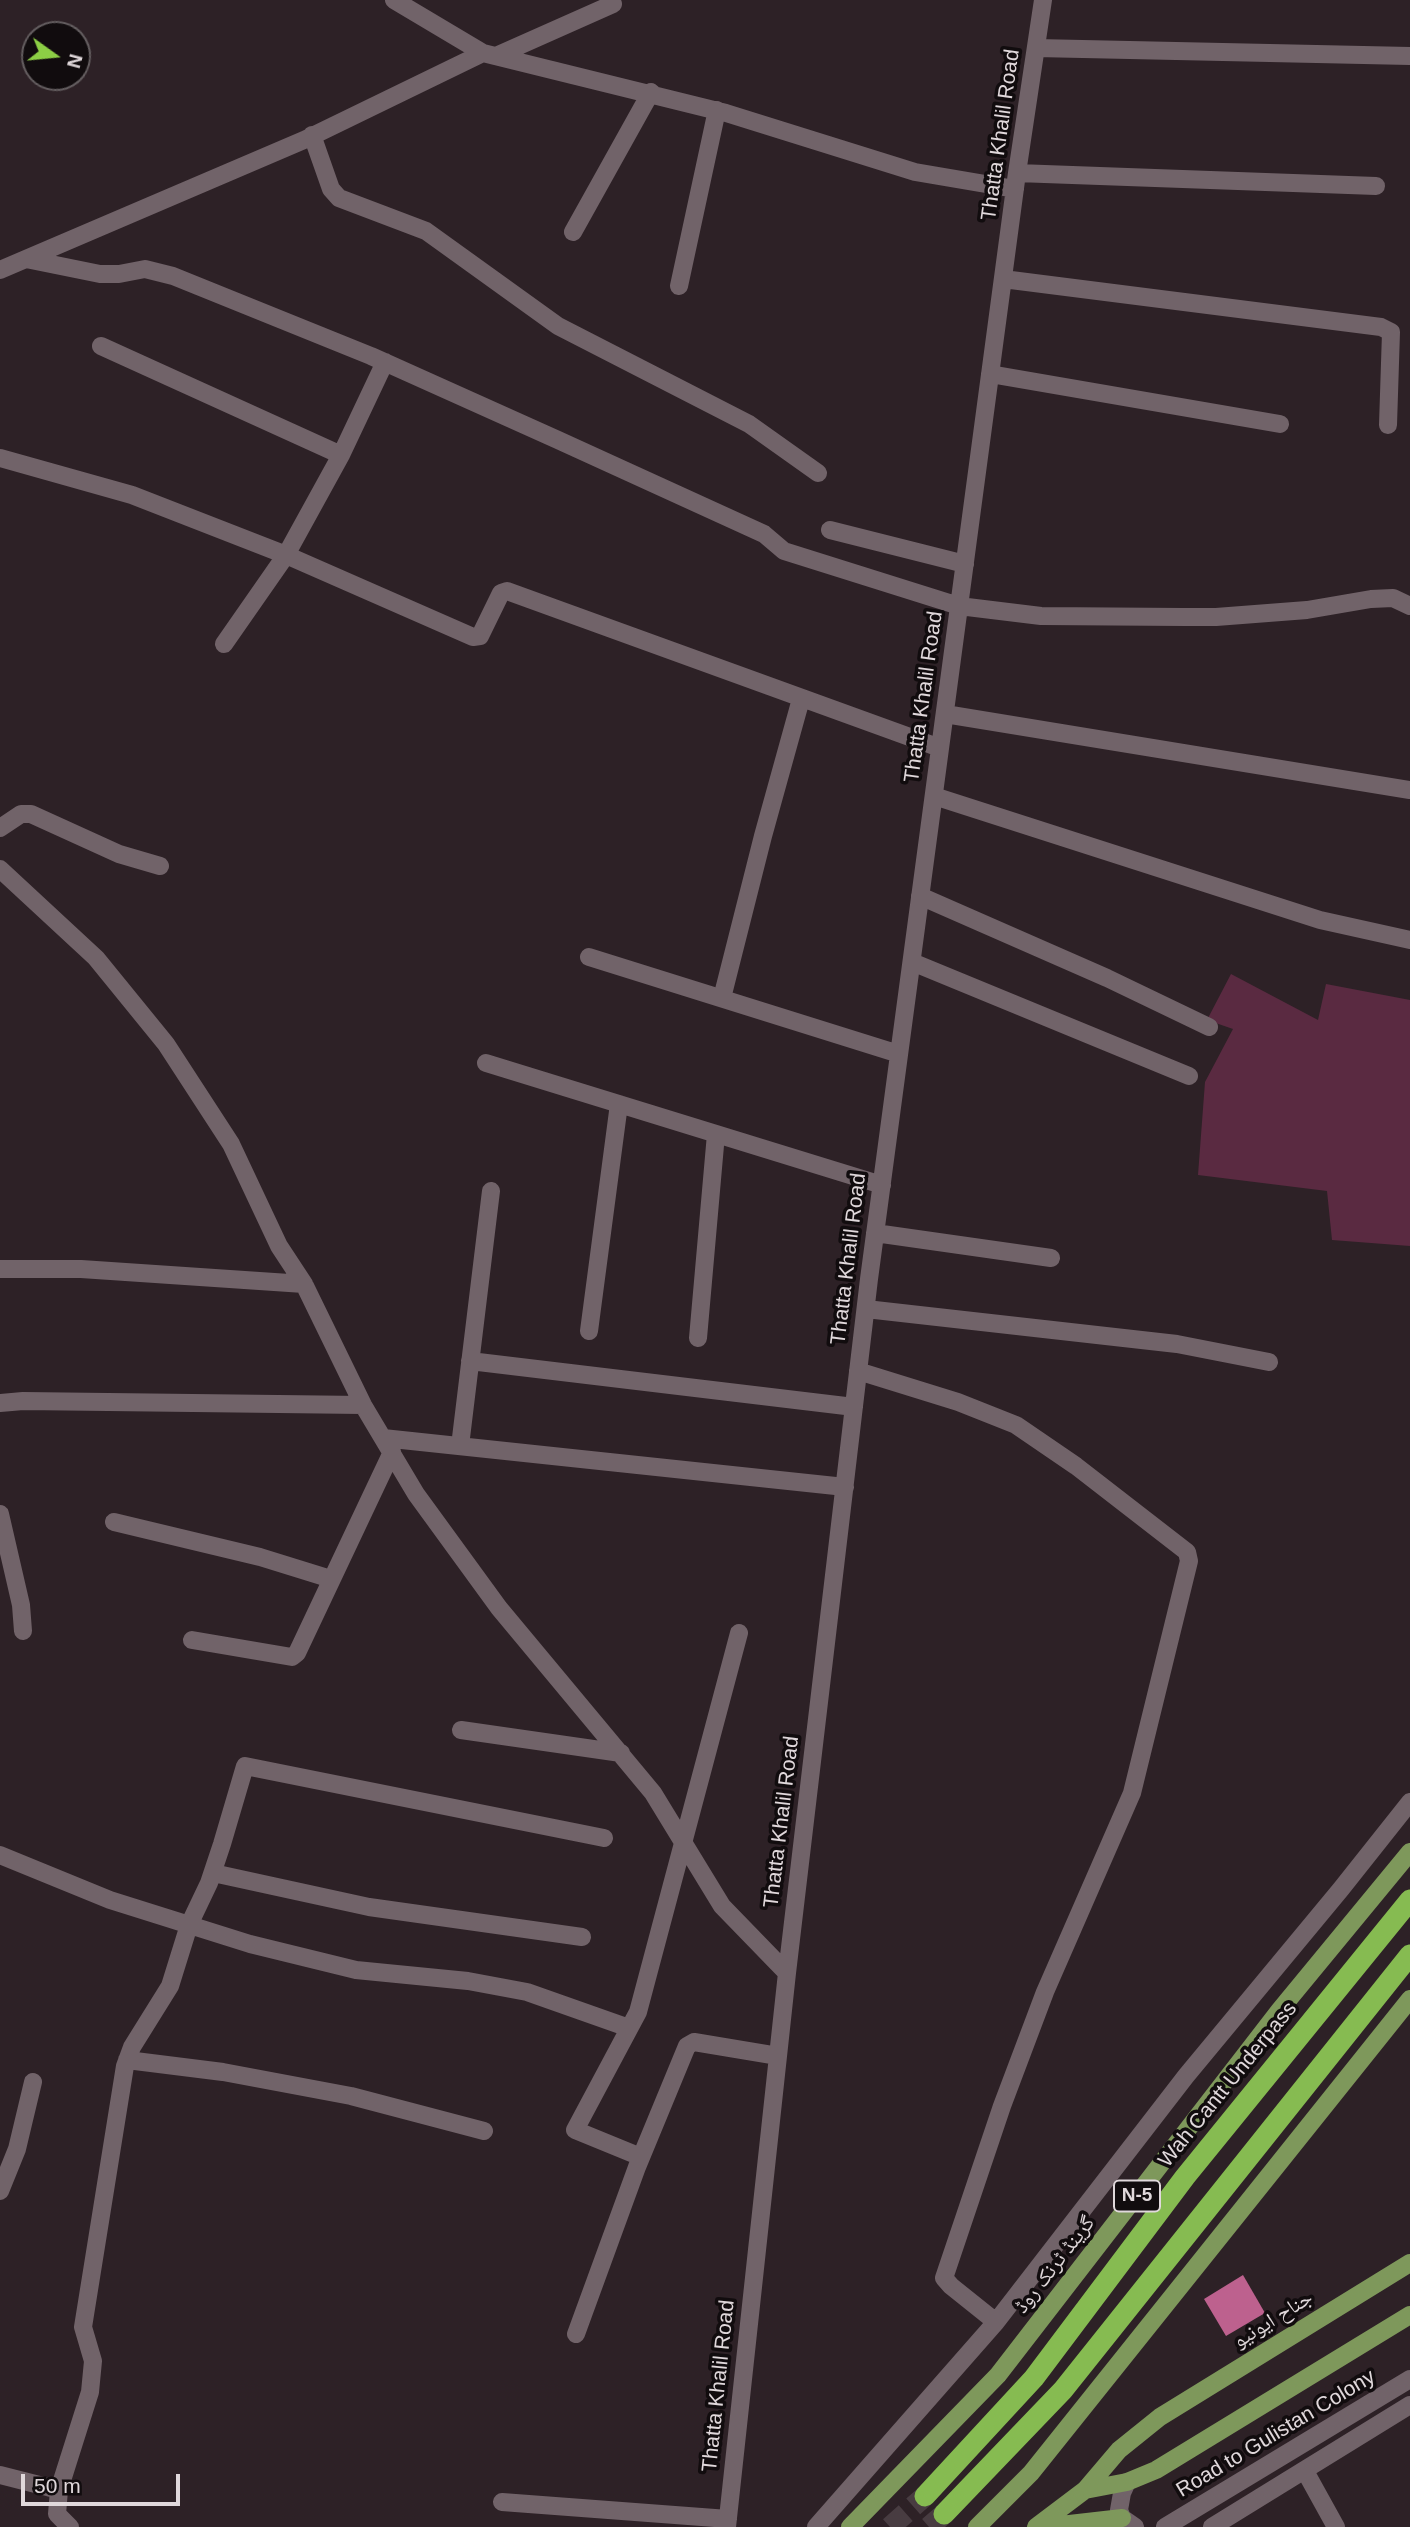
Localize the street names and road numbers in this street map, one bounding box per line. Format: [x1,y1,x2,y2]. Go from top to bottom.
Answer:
street label: Thatta Khalil Road [977,48,1025,222]
street label: Thatta Khalil Road [900,610,948,784]
street label: Thatta Khalil Road [826,1172,872,1346]
street label: Thatta Khalil Road [759,1735,805,1909]
street label: Wah Cantt Underpass [1153,1997,1303,2173]
road number: N-5 [1114,2180,1160,2212]
street label: گرینڈ ٹرنک روڈ [1009,2211,1101,2319]
street label: جناح ایونیو [1229,2286,1317,2354]
street label: Thatta Khalil Road [697,2299,741,2473]
street label: Road to Gulistan Colony [1172,2365,1380,2503]

